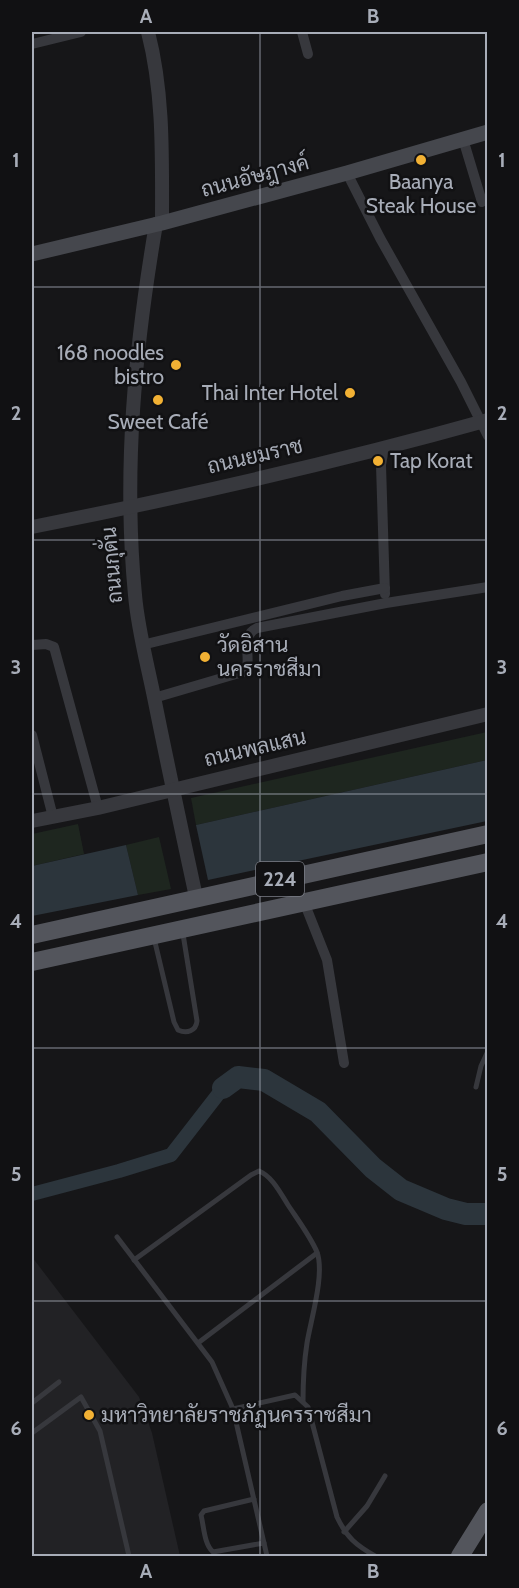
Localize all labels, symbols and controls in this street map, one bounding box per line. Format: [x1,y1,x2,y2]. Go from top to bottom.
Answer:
text: A [140,4,153,28]
text: B [367,4,379,28]
text: 1 [12,148,20,172]
street label: ถนนอัษฎางค์ [198,148,312,204]
text: 1 [498,148,506,172]
marker: Baanya Steak House [414,153,428,167]
place label: Baanya Steak House [366,169,476,218]
place label: 168 noodles bistro [57,340,164,389]
marker: 168 noodles bistro [169,358,183,372]
place label: Thai Inter Hotel [202,380,338,405]
marker: Thai Inter Hotel [343,386,357,400]
marker: Sweet Café [151,393,165,407]
text: 2 [11,401,21,425]
text: 2 [497,401,507,425]
place label: Sweet Café [108,409,209,434]
street label: ถนนยมราช [205,432,305,479]
place label: Tap Korat [390,448,473,473]
marker: Tap Korat [371,454,385,468]
street label: ถนนกุดั่น [89,525,129,605]
place label: วัดอิสาน นครราชสีมา [217,632,322,681]
marker: วัดอิสาน นครราชสีมา [198,650,212,664]
text: 3 [11,655,21,679]
text: 3 [497,655,507,679]
street label: ถนนพลแสน [201,724,308,771]
road number: 224 [256,862,304,896]
text: 4 [10,909,22,933]
text: 4 [496,909,508,933]
text: 5 [11,1162,21,1186]
text: 5 [497,1162,507,1186]
place label: มหาวิทยาลัยราชภัฏนครราชสีมา [101,1402,372,1428]
marker: มหาวิทยาลัยราชภัฏนครราชสีมา [82,1408,96,1422]
text: 6 [10,1416,22,1440]
text: 6 [496,1416,508,1440]
text: A [140,1559,153,1583]
text: B [367,1559,379,1583]

